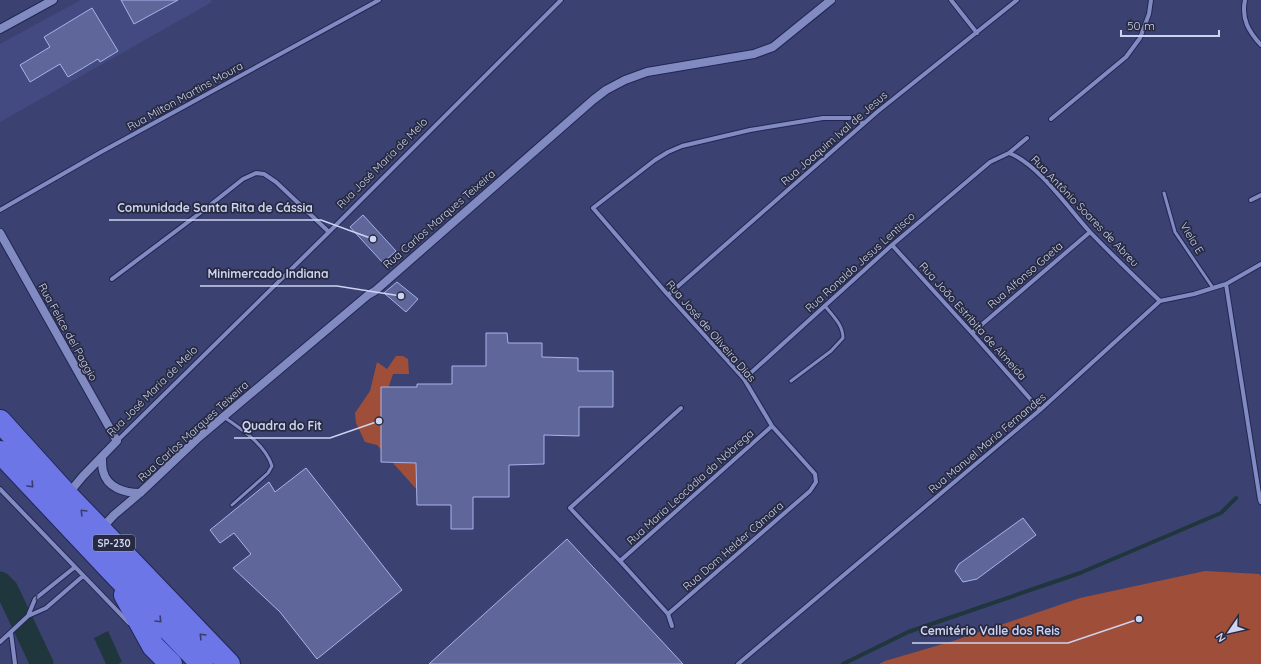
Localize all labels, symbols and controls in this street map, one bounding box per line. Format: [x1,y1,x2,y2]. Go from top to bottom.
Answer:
scale bar [1121,12,1219,38]
text: 50 m [1127,18,1155,33]
street label: Rua Milton Martins Moura [125,58,245,134]
street label: Rua Joaquim Ival de Jesus [778,88,890,188]
street label: Rua José Maria de Melo [334,114,431,211]
street label: Rua Antônio Soares de Abreu [1028,152,1142,270]
street label: Rua Carlos Marques Teixeira [380,166,498,272]
callout: Comunidade Santa Rita de Cássia [109,196,321,220]
text: Comunidade Santa Rita de Cássia [117,200,313,215]
street label: Rua Ronaldo Jesus Lentisco [802,209,918,315]
street label: Viela E [1177,220,1207,256]
street label: Rua Alfonso Gaeta [984,238,1066,312]
street label: Rua João Estribita de Almeida [916,259,1030,383]
callout: Minimercado Indiana [200,262,337,286]
text: Minimercado Indiana [208,266,328,281]
street label: Rua José de Oliveira Dias [663,277,759,385]
street label: Rua Felice del Paggio [35,281,101,384]
street label: Rua José Maria de Melo [104,342,201,439]
street label: Rua Carlos Marques Teixeira [135,378,251,484]
street label: Rua Manuel Maria Fernandes [925,390,1049,496]
callout: Quadra do Fit [234,414,330,438]
text: Quadra do Fit [242,418,322,433]
street label: Rua Maria Leocádia da Nóbrega [624,426,756,548]
one-way arrow [26,480,34,488]
street label: Rua Dom Helder Câmara [680,498,786,594]
one-way arrow [80,509,88,517]
road number: SP-230 [93,535,135,551]
one-way arrow [35,593,43,601]
north arrow [1209,612,1249,652]
one-way arrow [154,615,161,622]
callout: Cemitério Valle dos Reis [912,619,1068,643]
text: Cemitério Valle dos Reis [920,623,1060,638]
text: N [1213,630,1229,645]
one-way arrow [199,633,207,641]

